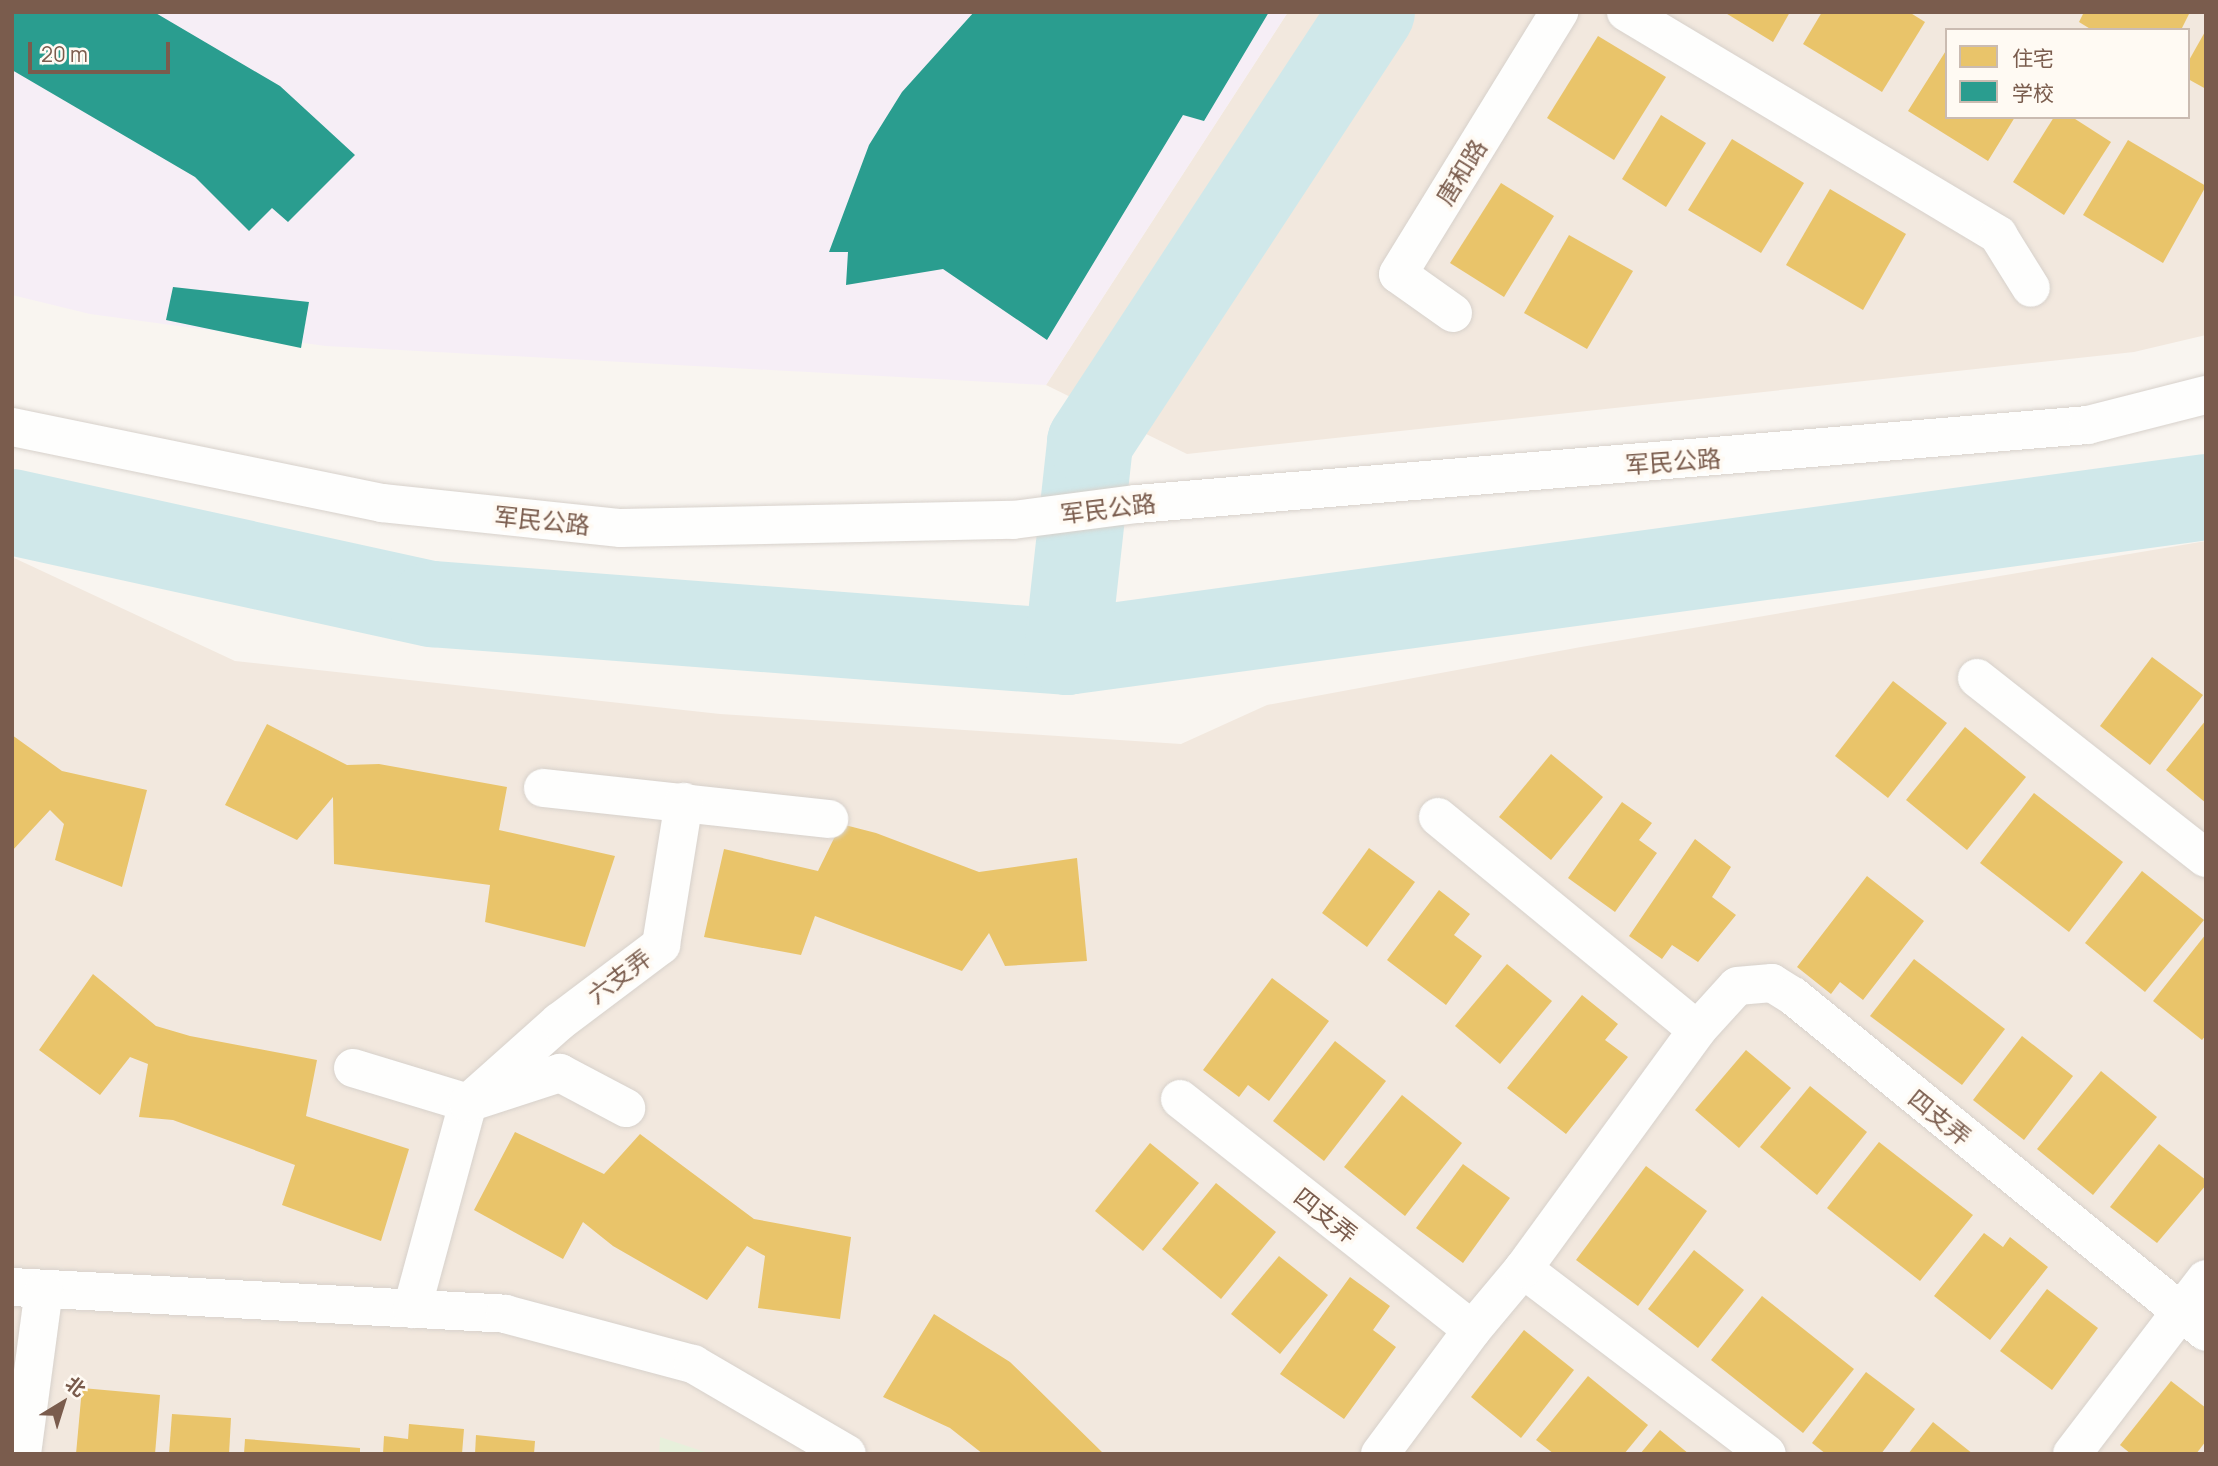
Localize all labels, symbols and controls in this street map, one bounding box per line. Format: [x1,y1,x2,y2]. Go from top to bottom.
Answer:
scale bar [32,28,173,72]
legend [1945,28,2190,119]
text: 20 m [41,40,88,68]
text: 住宅 [2012,44,2054,72]
text: 学校 [2012,79,2054,107]
street label: 唐和路 [1430,134,1492,210]
street label: 军民公路 [1624,443,1722,479]
street label: 军民公路 [1059,488,1157,528]
street label: 军民公路 [493,501,591,539]
street label: 六支弄 [582,943,656,1009]
street label: 四支弄 [1903,1083,1977,1151]
street label: 四支弄 [1289,1181,1363,1249]
north arrow [28,1368,98,1438]
text: 北 [60,1370,91,1403]

